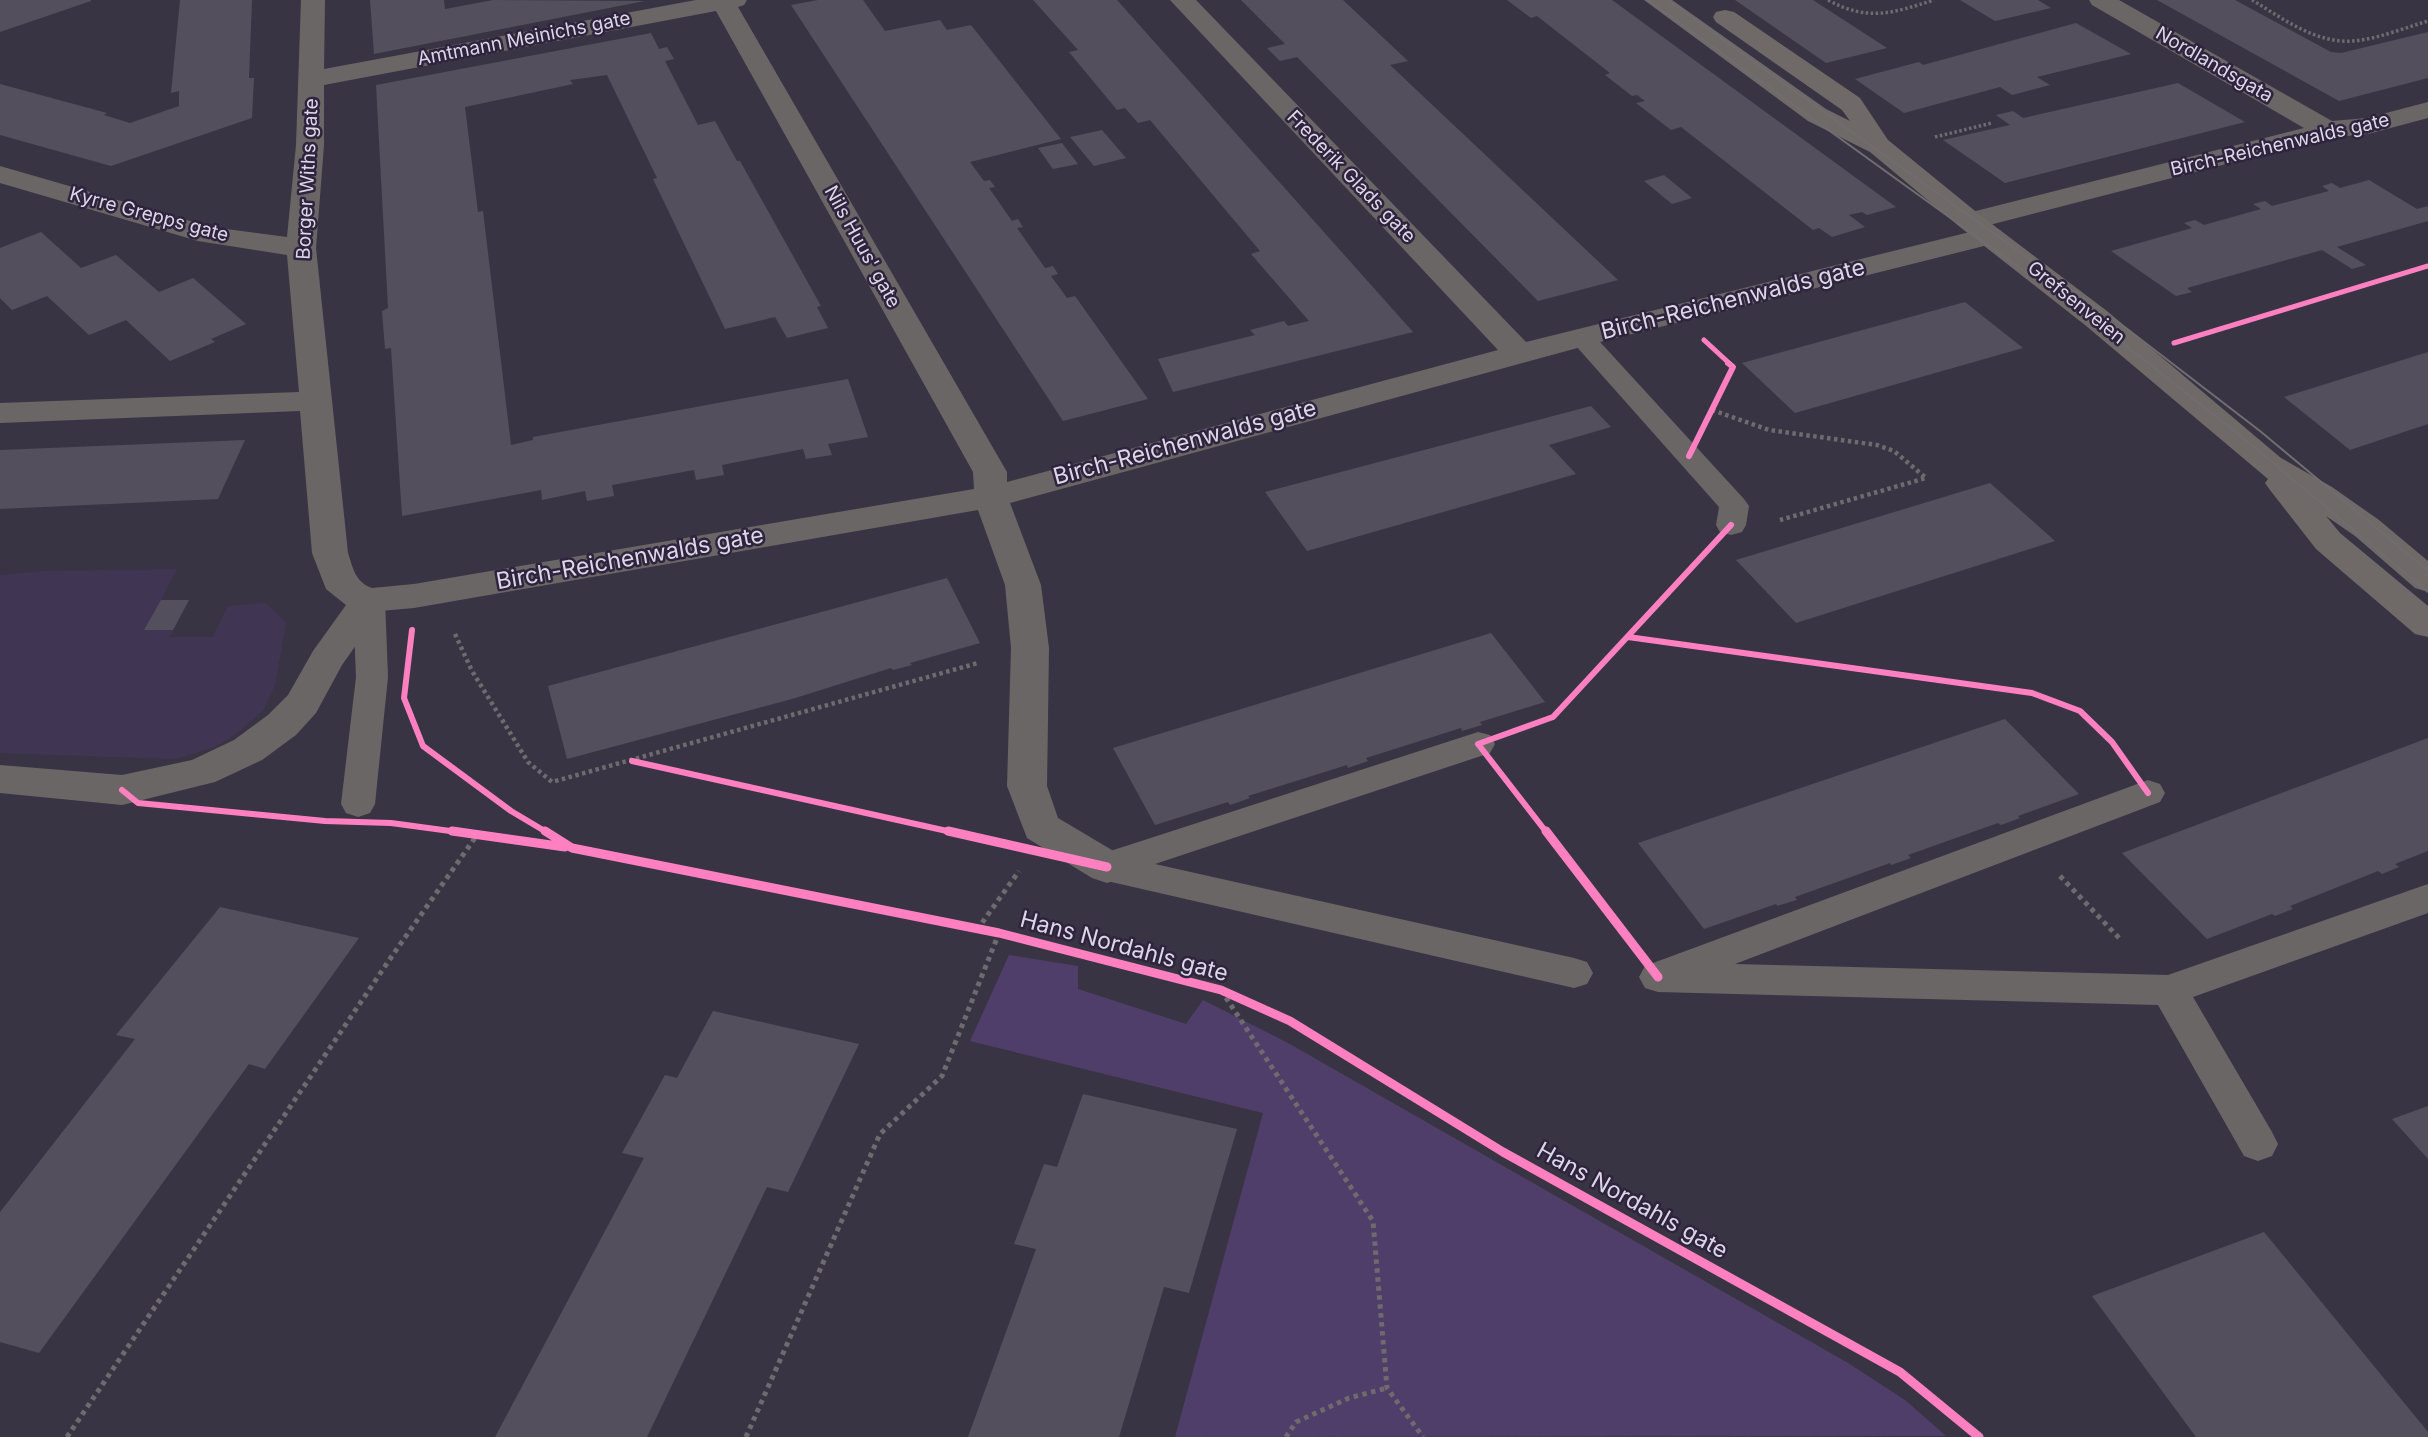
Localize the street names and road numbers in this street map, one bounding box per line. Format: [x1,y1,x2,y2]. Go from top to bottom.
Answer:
street label: Amtmann Meinichs gate [415,7,633,71]
street label: Nordlandsgata [2151,22,2277,108]
street label: Borger Withs gate [292,98,324,260]
street label: Frederik Glads gate [1282,106,1420,248]
street label: Birch-Reichenwalds gate [2168,109,2392,181]
street label: Nils Huus' gate [819,182,905,312]
street label: Kyrre Grepps gate [67,183,231,247]
street label: Birch-Reichenwalds gate [1598,254,1868,346]
street label: Grefsenveien [2023,257,2129,349]
street label: Birch-Reichenwalds gate [1050,395,1320,491]
street label: Birch-Reichenwalds gate [494,522,766,596]
street label: Hans Nordahls gate [1017,906,1231,988]
street label: Hans Nordahls gate [1532,1137,1732,1265]

